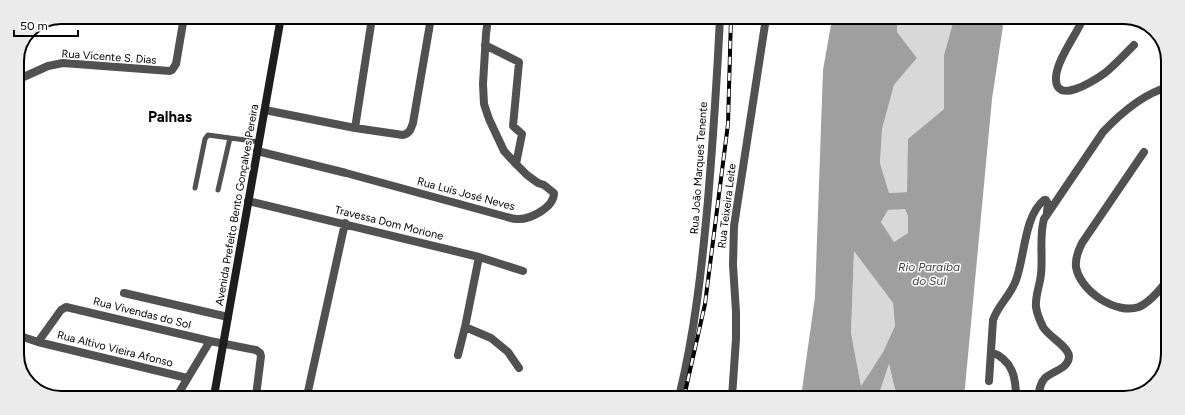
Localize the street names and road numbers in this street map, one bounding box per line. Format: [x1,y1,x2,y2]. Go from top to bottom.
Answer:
street label: Rua Vicente S. Dias [61,47,157,67]
street label: Rua João Marques Tenente [688,101,710,235]
street label: Avenida Prefeito Bento Gonçalves Pereira [213,103,261,307]
street label: Rua Teixeira Leite [715,163,739,249]
street label: Rua Luís José Neves [416,175,516,213]
street label: Travessa Dom Morione [333,203,445,243]
street label: Rua Vivendas do Sol [92,295,192,331]
street label: Rua Altivo Vieira Afonso [56,328,174,370]

